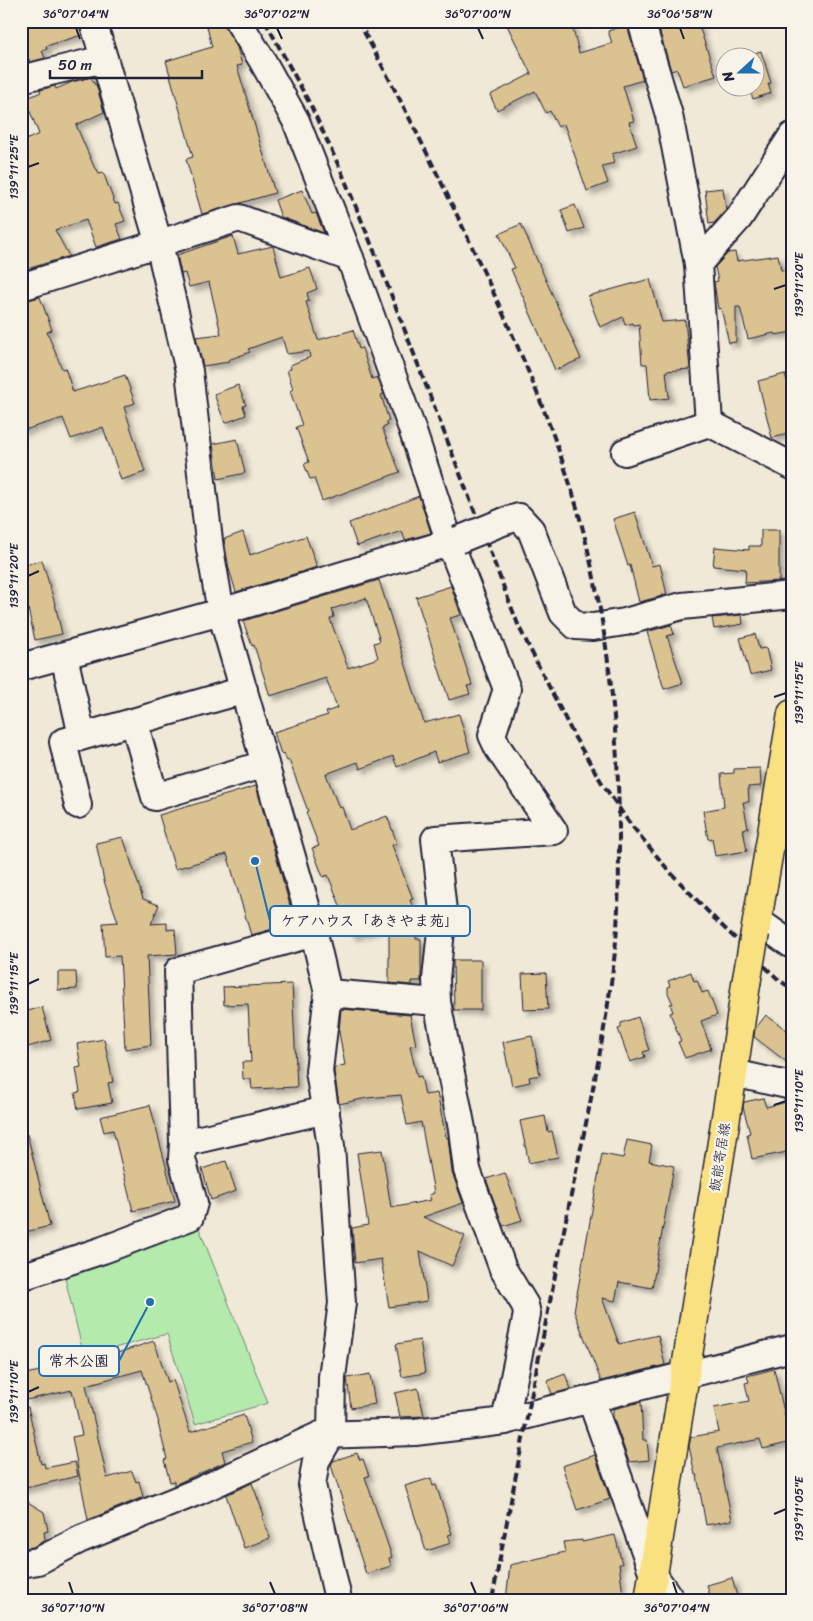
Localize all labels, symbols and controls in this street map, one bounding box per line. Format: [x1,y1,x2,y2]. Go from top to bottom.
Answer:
text: 36°07'04"N [43,3,110,25]
text: 36°07'02"N [244,3,310,25]
text: 36°07'00"N [445,3,512,25]
text: 36°06'58"N [647,3,713,25]
scale bar [50,48,202,80]
north arrow [716,48,766,98]
text: 50 m [58,52,93,78]
text: N [715,67,742,86]
text: 139°11'25"E [3,133,25,199]
text: 139°11'20"E [788,251,810,318]
text: 139°11'20"E [3,542,25,609]
text: 139°11'15"E [788,660,810,725]
callout: ケアハウス「あきやま苑」 [270,906,470,936]
text: ケアハウス「あきやま苑」 [281,908,459,934]
text: 139°11'15"E [3,951,25,1016]
text: 139°11'10"E [788,1068,810,1133]
street label: 飯能寄居線 [702,1120,738,1194]
callout: 常木公園 [39,1346,119,1376]
text: 常木公園 [49,1348,109,1374]
text: 139°11'10"E [3,1359,25,1424]
text: 139°11'05"E [788,1475,810,1542]
text: 36°07'10"N [41,1597,105,1619]
text: 36°07'08"N [242,1597,308,1619]
text: 36°07'06"N [443,1597,509,1619]
text: 36°07'04"N [644,1597,711,1619]

